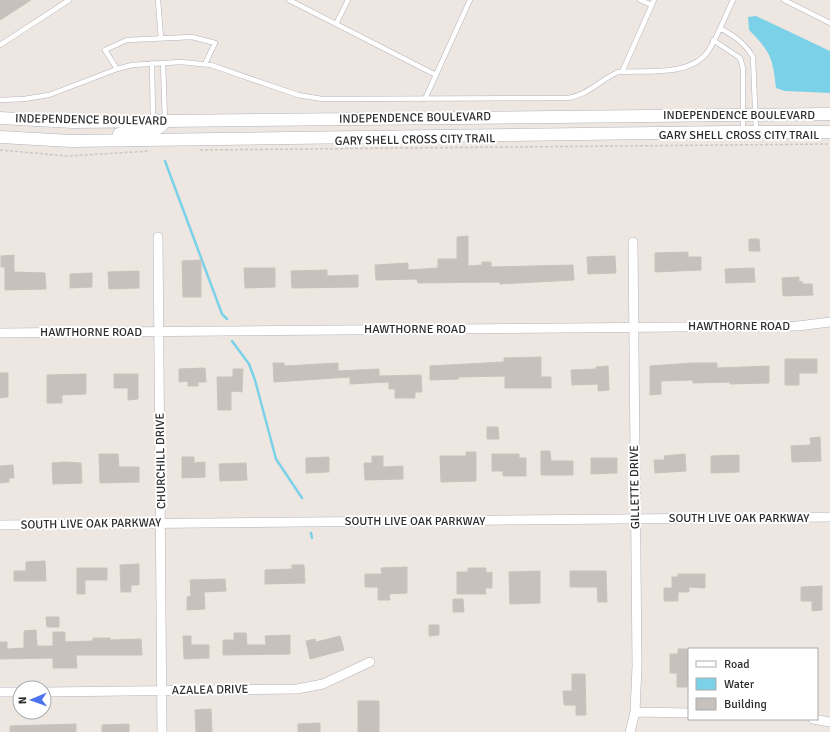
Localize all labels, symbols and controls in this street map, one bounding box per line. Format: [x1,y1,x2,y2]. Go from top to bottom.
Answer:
street label: INDEPENDENCE BOULEVARD [663,108,815,123]
street label: INDEPENDENCE BOULEVARD [339,109,491,127]
street label: INDEPENDENCE BOULEVARD [15,111,167,129]
street label: GARY SHELL CROSS CITY TRAIL [659,128,819,143]
street label: GARY SHELL CROSS CITY TRAIL [335,131,495,149]
street label: HAWTHORNE ROAD [688,319,790,334]
street label: HAWTHORNE ROAD [364,322,466,337]
street label: HAWTHORNE ROAD [40,325,142,340]
street label: CHURCHILL DRIVE [153,412,169,509]
street label: GILLETTE DRIVE [627,445,643,529]
street label: SOUTH LIVE OAK PARKWAY [669,511,809,526]
street label: SOUTH LIVE OAK PARKWAY [345,514,485,529]
street label: SOUTH LIVE OAK PARKWAY [21,515,161,533]
legend [688,648,818,720]
text: Road [724,657,750,672]
text: Water [724,677,755,692]
north arrow [12,680,52,720]
street label: AZALEA DRIVE [172,682,249,698]
text: N [16,696,29,704]
text: Building [724,697,767,712]

